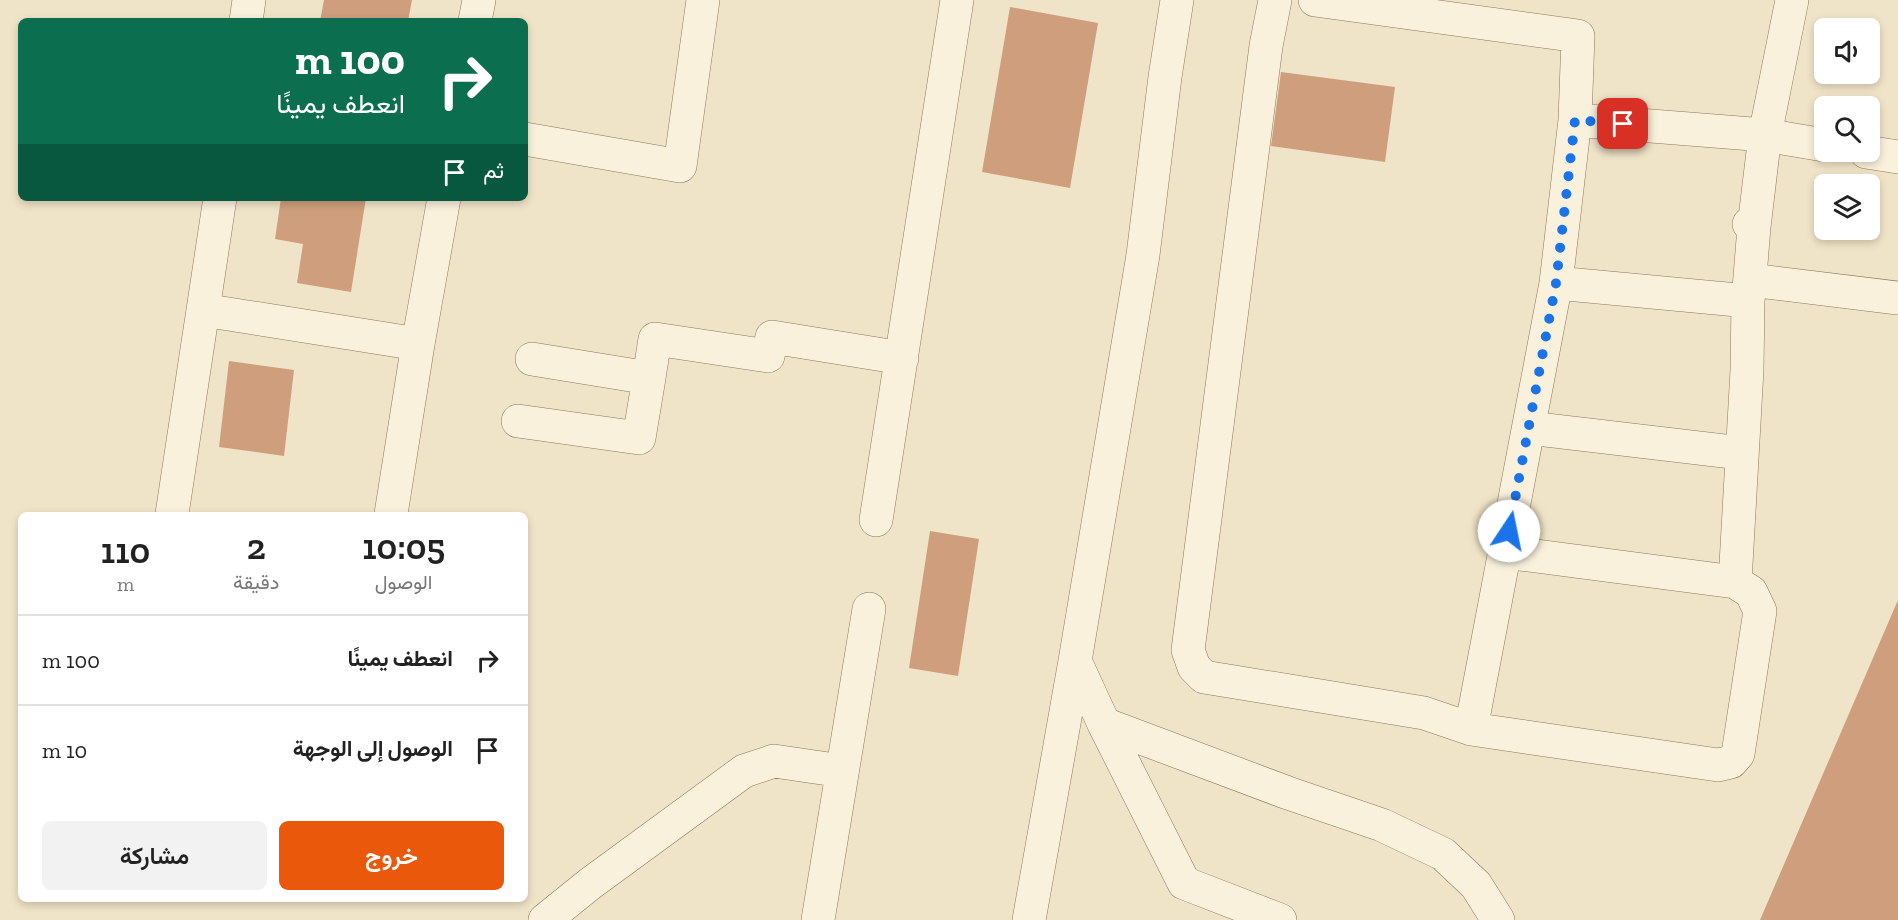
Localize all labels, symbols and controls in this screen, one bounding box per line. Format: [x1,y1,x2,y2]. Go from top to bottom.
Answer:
map controls [1814,18,1880,240]
button: sound [1814,18,1880,84]
text: 100 m [295,34,405,85]
icon: right [426,42,504,120]
text: انعطف يمينًا [276,88,405,120]
button: search [1814,96,1880,162]
pin [1597,98,1648,149]
icon: arrive [1606,107,1639,140]
icon: arrive [438,156,471,189]
text: ثم [483,157,504,184]
button: layers [1814,174,1880,240]
position arrow [1477,499,1541,563]
text: 2 [247,525,266,568]
text: 10:05 [362,525,445,568]
text: 110 [101,529,150,572]
text: دقيقة [233,570,279,594]
text: الوصول [375,570,433,594]
text: m [117,572,134,596]
icon: right [471,644,504,677]
text: انعطف يمينًا [347,645,453,672]
text: 100 m [42,647,100,674]
icon: arrive [471,734,504,767]
text: الوصول إلى الوجهة [293,735,453,762]
text: 10 m [42,737,87,764]
button: مشاركة [42,821,267,890]
button: خروج [279,821,504,890]

